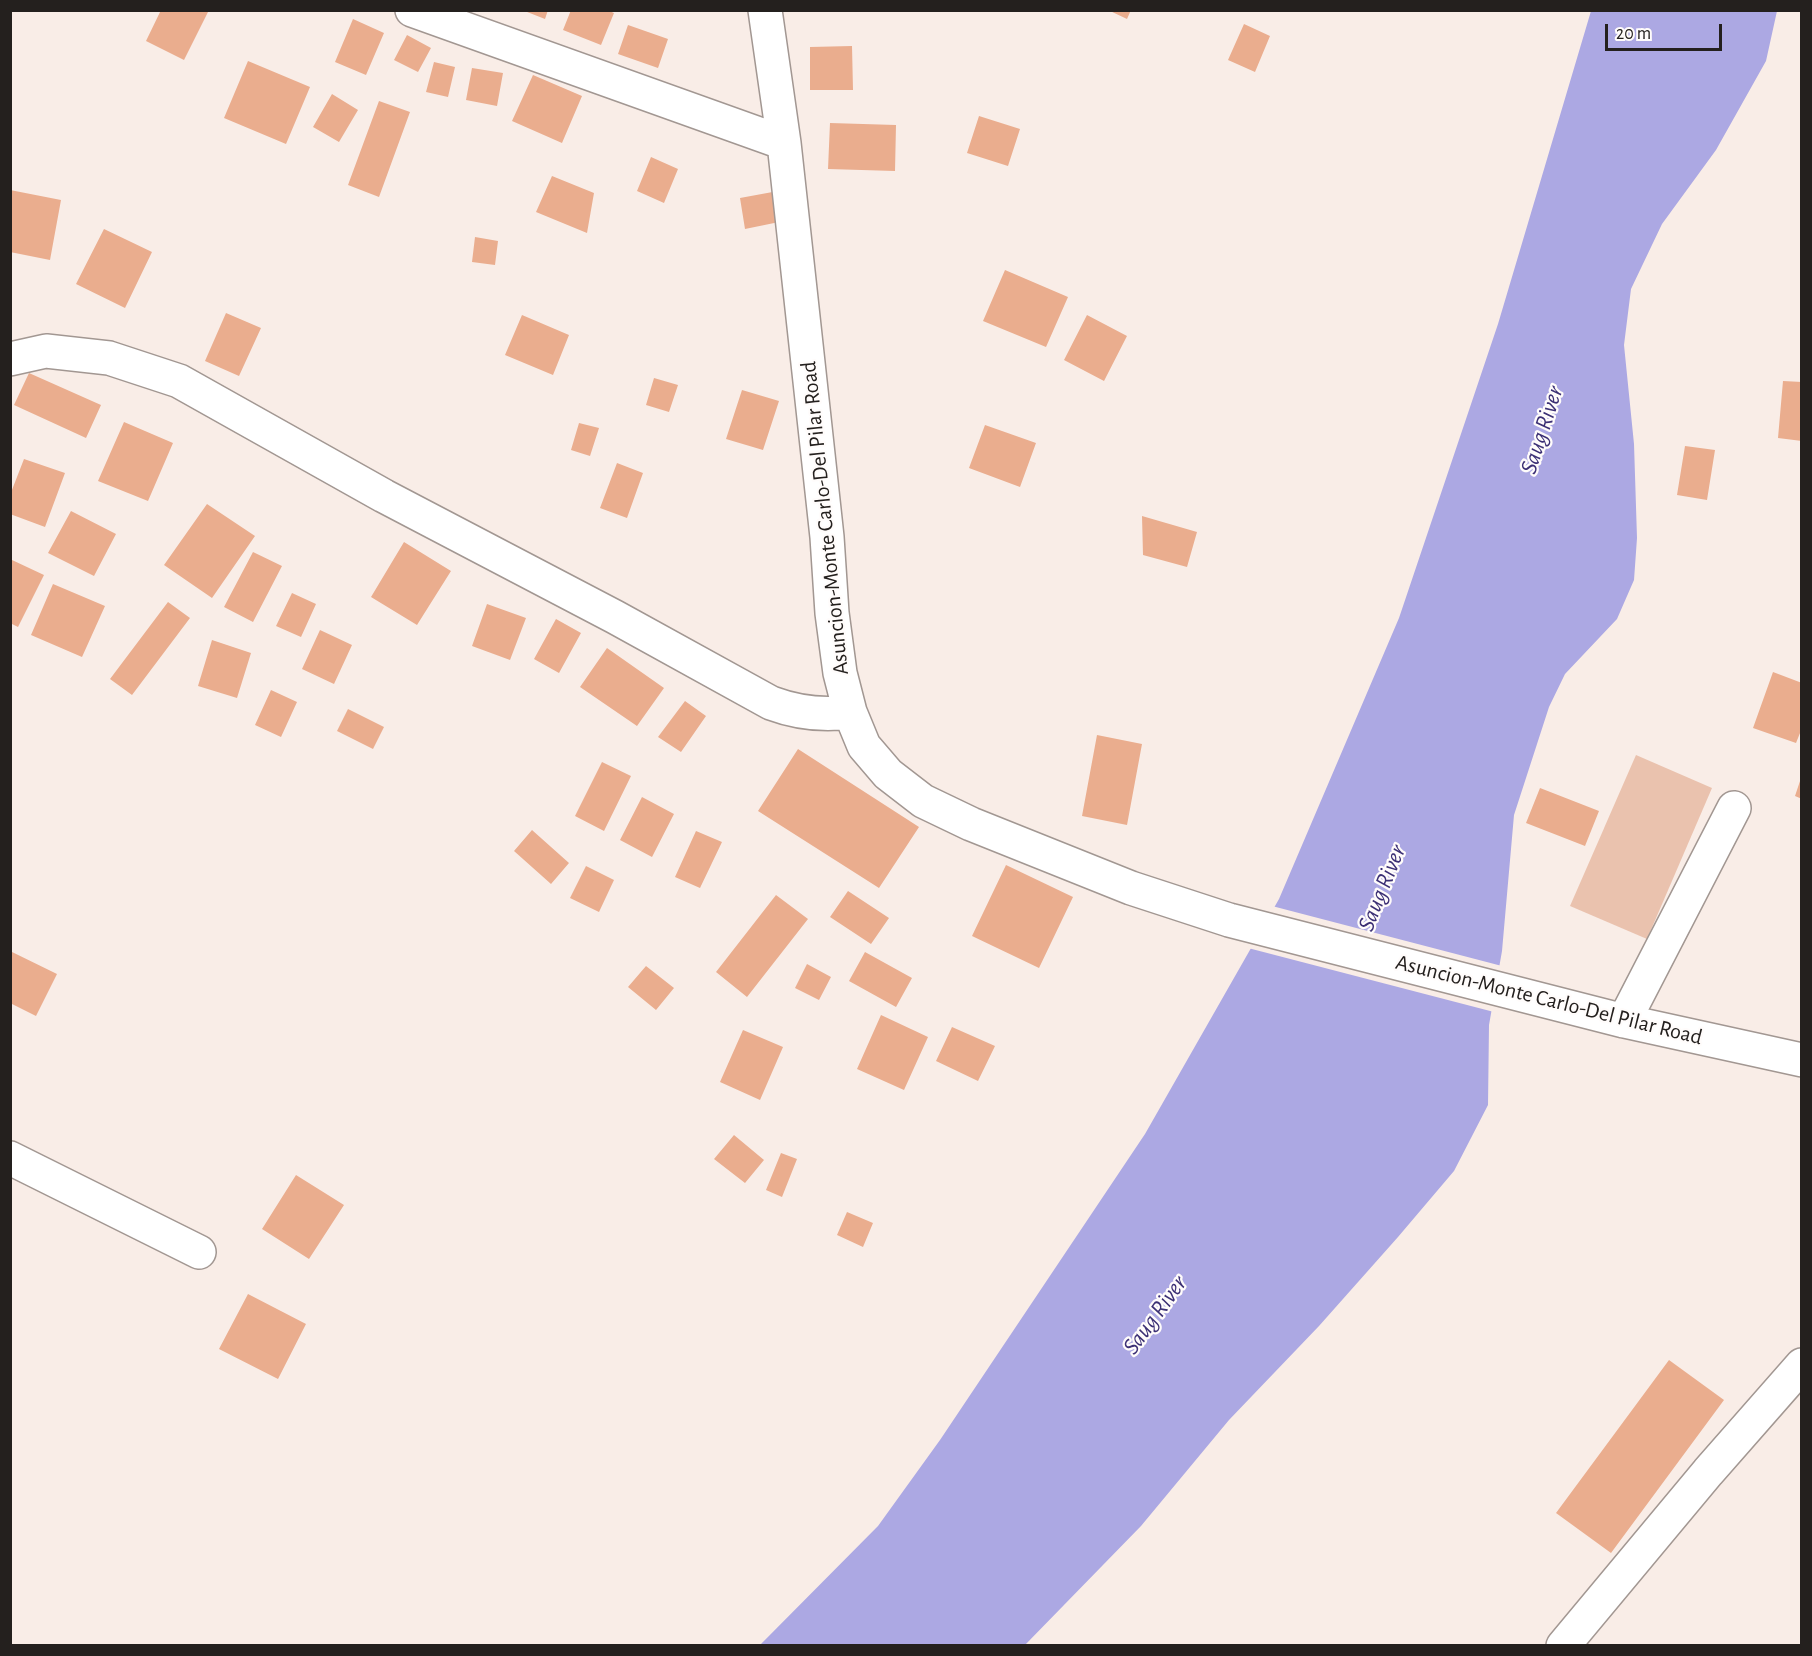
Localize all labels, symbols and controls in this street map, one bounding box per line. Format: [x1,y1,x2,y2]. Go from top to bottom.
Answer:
scale bar [1608,12,1725,50]
text: 20 m [1616,25,1651,43]
street label: Asuncion-Monte Carlo-Del Pilar Road [795,360,855,676]
water label: Saug River [1514,383,1570,477]
water label: Saug River [1352,841,1412,935]
street label: Asuncion-Monte Carlo-Del Pilar Road [1393,949,1705,1051]
water label: Saug River [1117,1270,1193,1360]

